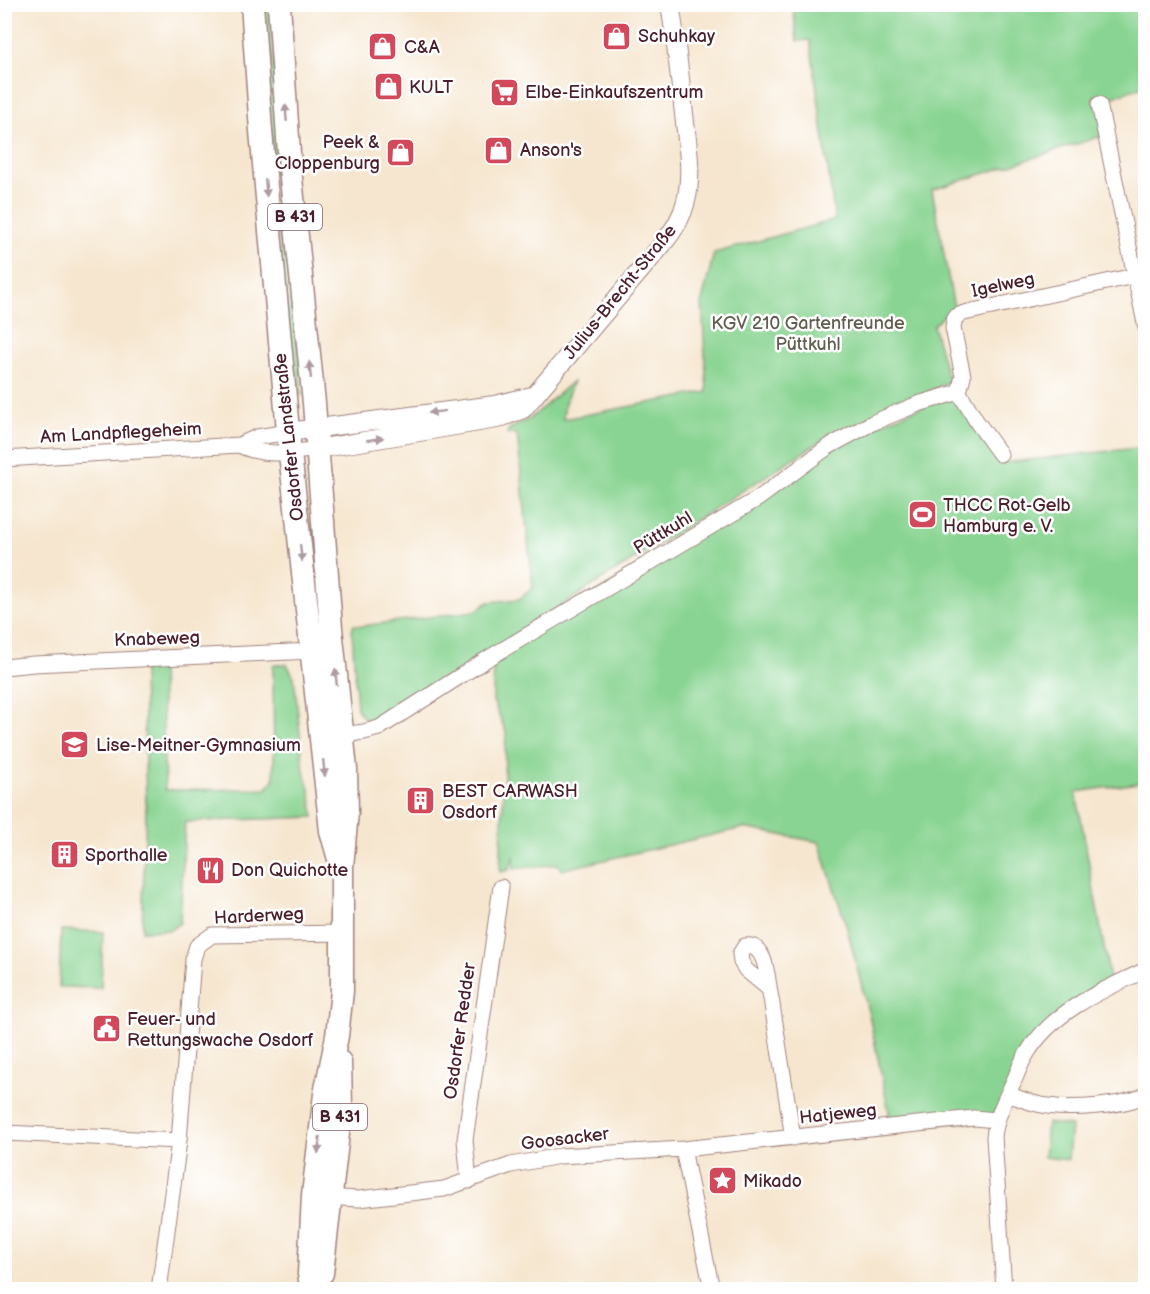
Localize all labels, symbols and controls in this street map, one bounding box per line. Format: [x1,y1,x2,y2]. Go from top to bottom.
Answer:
shop icon: Schuhkay [601,20,633,52]
place label: Schuhkay [638,26,716,47]
shop icon: C&A [367,31,399,63]
place label: C&A [404,37,440,58]
shop icon: KULT [372,71,404,103]
supermarket icon: Elbe-Einkaufszentrum [488,76,520,108]
place label: KULT [409,77,454,98]
place label: Elbe-Einkaufszentrum [525,82,703,103]
one-way arrow [281,104,291,123]
place label: Peek & Cloppenburg [275,132,380,174]
shop icon: Anson's [483,134,515,166]
shop icon: Peek & Cloppenburg [385,136,417,168]
place label: Anson's [520,140,582,161]
one-way arrow [261,179,271,198]
road number: B 431 [268,204,322,230]
street label: Julius-Brecht-Straße [559,220,681,364]
street label: Igelweg [970,268,1036,302]
park label: KGV 210 Gartenfreunde Püttkuhl [711,313,905,355]
street label: Osdorfer Landstraße [270,352,308,522]
one-way arrow [305,360,315,379]
one-way arrow [428,408,447,417]
street label: Am Landpflegeheim [40,418,202,448]
one-way arrow [365,434,384,443]
place label: THCC Rot-Gelb Hamburg e. V. [943,495,1071,537]
sports icon: THCC Rot-Gelb Hamburg e. V. [906,499,938,531]
street label: Püttkuhl [630,507,696,559]
one-way arrow [296,543,306,562]
street label: Knabeweg [114,627,200,651]
one-way arrow [331,668,341,687]
school or university icon: Lise-Meitner-Gymnasium [59,729,91,761]
place label: Lise-Meitner-Gymnasium [96,735,301,756]
one-way arrow [319,758,329,777]
place label: BEST CARWASH Osdorf [442,781,578,823]
building icon: BEST CARWASH Osdorf [405,785,437,817]
building icon: Sporthalle [48,839,80,871]
place label: Sporthalle [85,845,168,866]
restaurant icon: Don Quichotte [194,854,226,886]
place label: Don Quichotte [231,860,348,881]
street label: Harderweg [214,903,304,929]
street label: Osdorfer Redder [440,961,480,1101]
place label: Feuer- und Rettungswache Osdorf [127,1009,314,1051]
public building icon: Feuer- und Rettungswache Osdorf [90,1013,122,1045]
street label: Hatjeweg [798,1100,878,1128]
road number: B 431 [313,1104,367,1130]
street label: Goosacker [520,1123,611,1155]
one-way arrow [314,1135,324,1154]
place icon: Mikado [706,1165,738,1197]
place label: Mikado [743,1171,802,1192]

